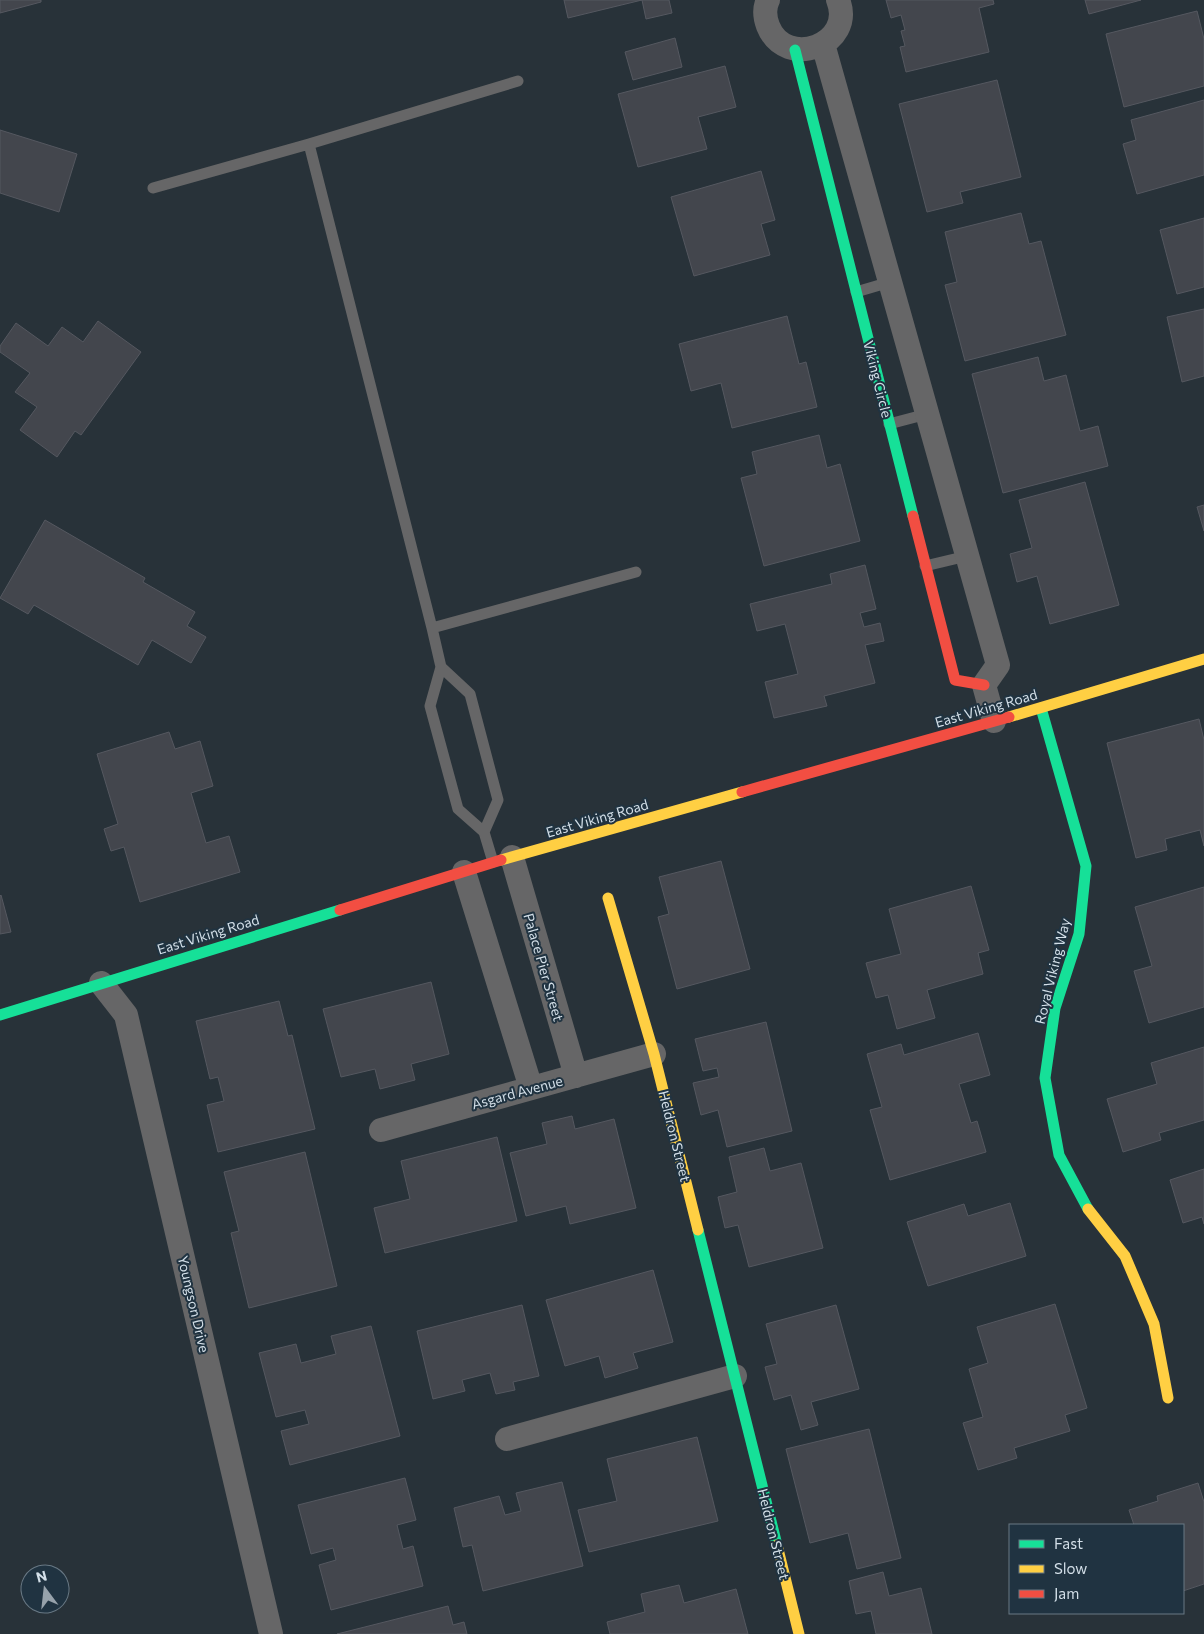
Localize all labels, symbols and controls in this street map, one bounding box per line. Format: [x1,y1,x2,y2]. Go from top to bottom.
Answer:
street label: Viking Circle [860,339,896,419]
street label: East Viking Road [933,685,1039,731]
street label: East Viking Road [544,795,650,841]
street label: East Viking Road [155,910,261,958]
street label: Palace Pier Street [520,911,568,1023]
street label: Royal Viking Way [1031,916,1073,1026]
street label: Asgard Avenue [470,1072,564,1112]
street label: Heldron Street [655,1089,695,1184]
street label: Youngson Drive [175,1254,213,1354]
street label: Heldron Street [754,1487,794,1582]
legend [1009,1524,1184,1614]
text: Fast [1054,1534,1083,1552]
text: Slow [1054,1559,1087,1577]
north arrow [20,1564,70,1614]
text: N [34,1566,49,1586]
text: Jam [1054,1584,1079,1602]

